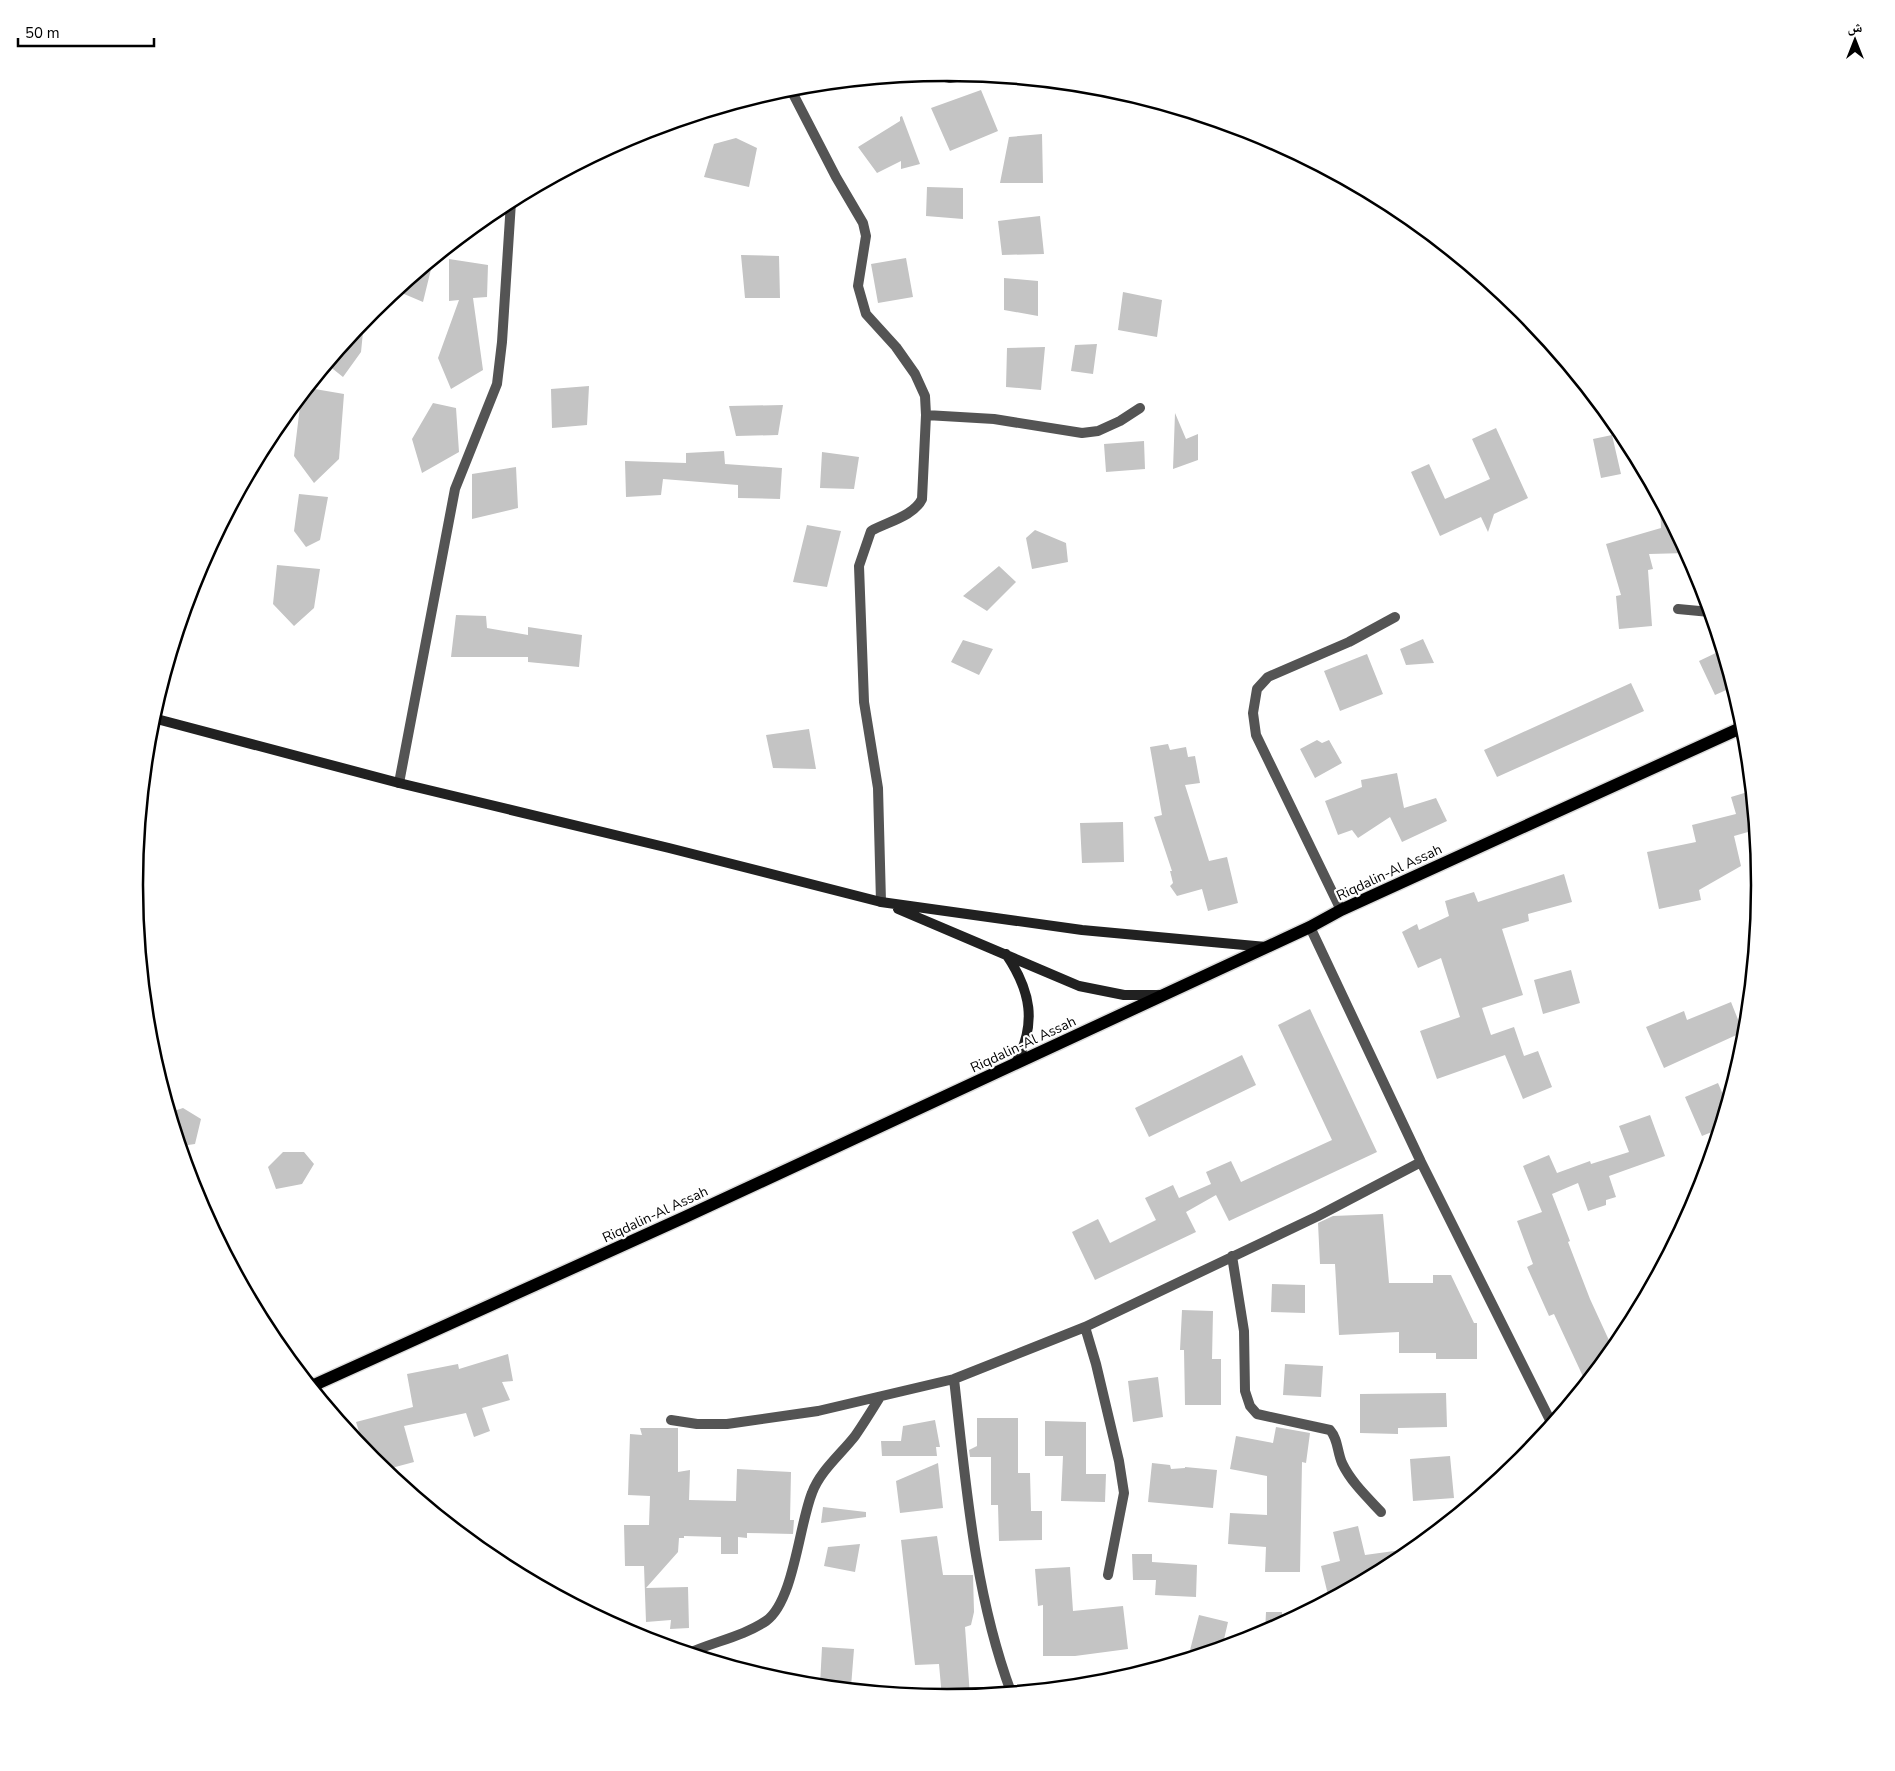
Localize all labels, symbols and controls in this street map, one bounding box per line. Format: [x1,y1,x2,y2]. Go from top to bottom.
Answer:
scale bar [18,15,154,47]
north arrow [1830,15,1880,65]
text: ش [1848,18,1863,37]
text: 50 m [25,23,60,43]
street label: Riqdalin-Al Assah [1333,840,1445,905]
street label: Riqdalin-Al Assah [967,1012,1079,1077]
street label: Riqdalin-Al Assah [599,1182,711,1247]

